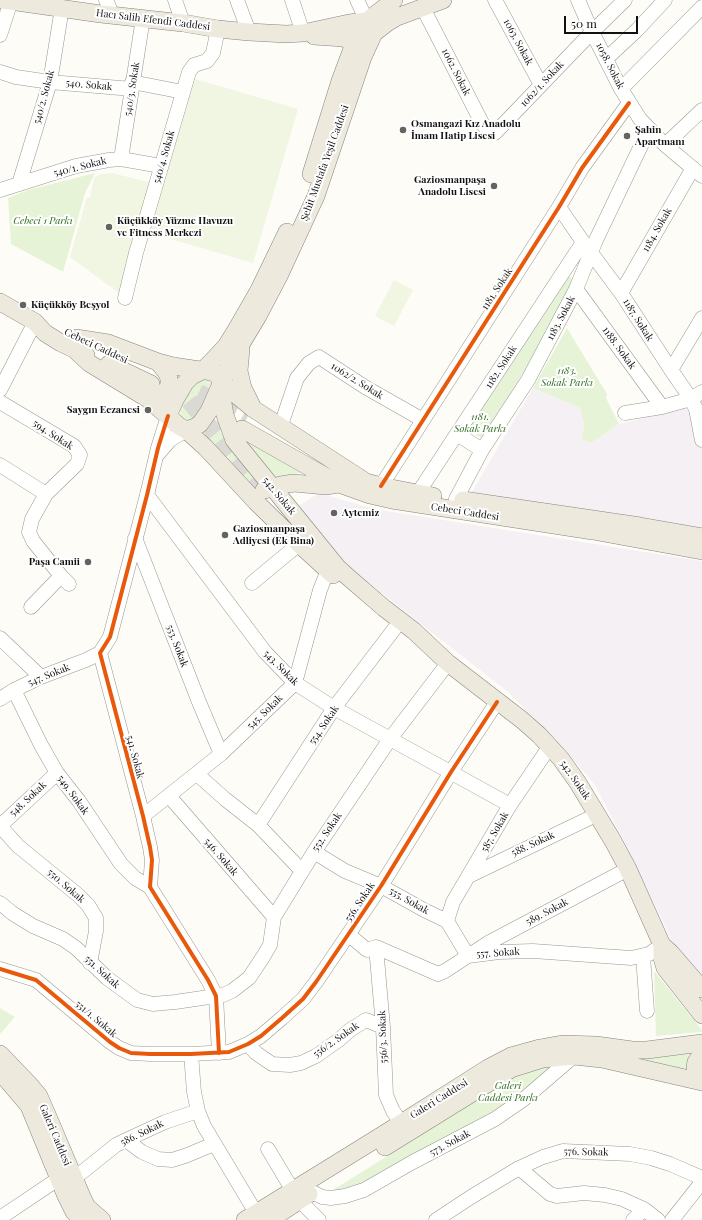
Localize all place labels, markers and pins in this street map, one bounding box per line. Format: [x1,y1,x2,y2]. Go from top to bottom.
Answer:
place label: Osmangazi Kız Anadolu İmam Hatip Lisesi [411,118,521,142]
place label: Şahin Apartmanı [635,124,685,148]
marker: Osmangazi Kız Anadolu İmam Hatip Lisesi [398,125,408,135]
marker: Şahin Apartmanı [622,131,632,141]
place label: Gaziosmanpaşa Anadolu Lisesi [414,174,486,198]
marker: Gaziosmanpaşa Anadolu Lisesi [489,181,499,191]
place label: Küçükköy Yüzme Havuzu ve Fitness Merkezi [117,215,233,238]
marker: Küçükköy Yüzme Havuzu ve Fitness Merkezi [104,222,114,232]
place label: Küçükköy Beşyol [31,299,109,311]
marker: Küçükköy Beşyol [18,300,28,310]
place label: Saygın Eczanesi [67,404,140,416]
marker: Saygın Eczanesi [143,405,153,415]
place label: Aytemiz [342,507,379,519]
marker: Aytemiz [329,508,339,518]
place label: Gaziosmanpaşa Adliyesi (Ek Bina) [233,523,314,546]
marker: Gaziosmanpaşa Adliyesi (Ek Bina) [220,530,230,540]
place label: Paşa Camii [29,556,80,568]
marker: Paşa Camii [83,557,93,567]

